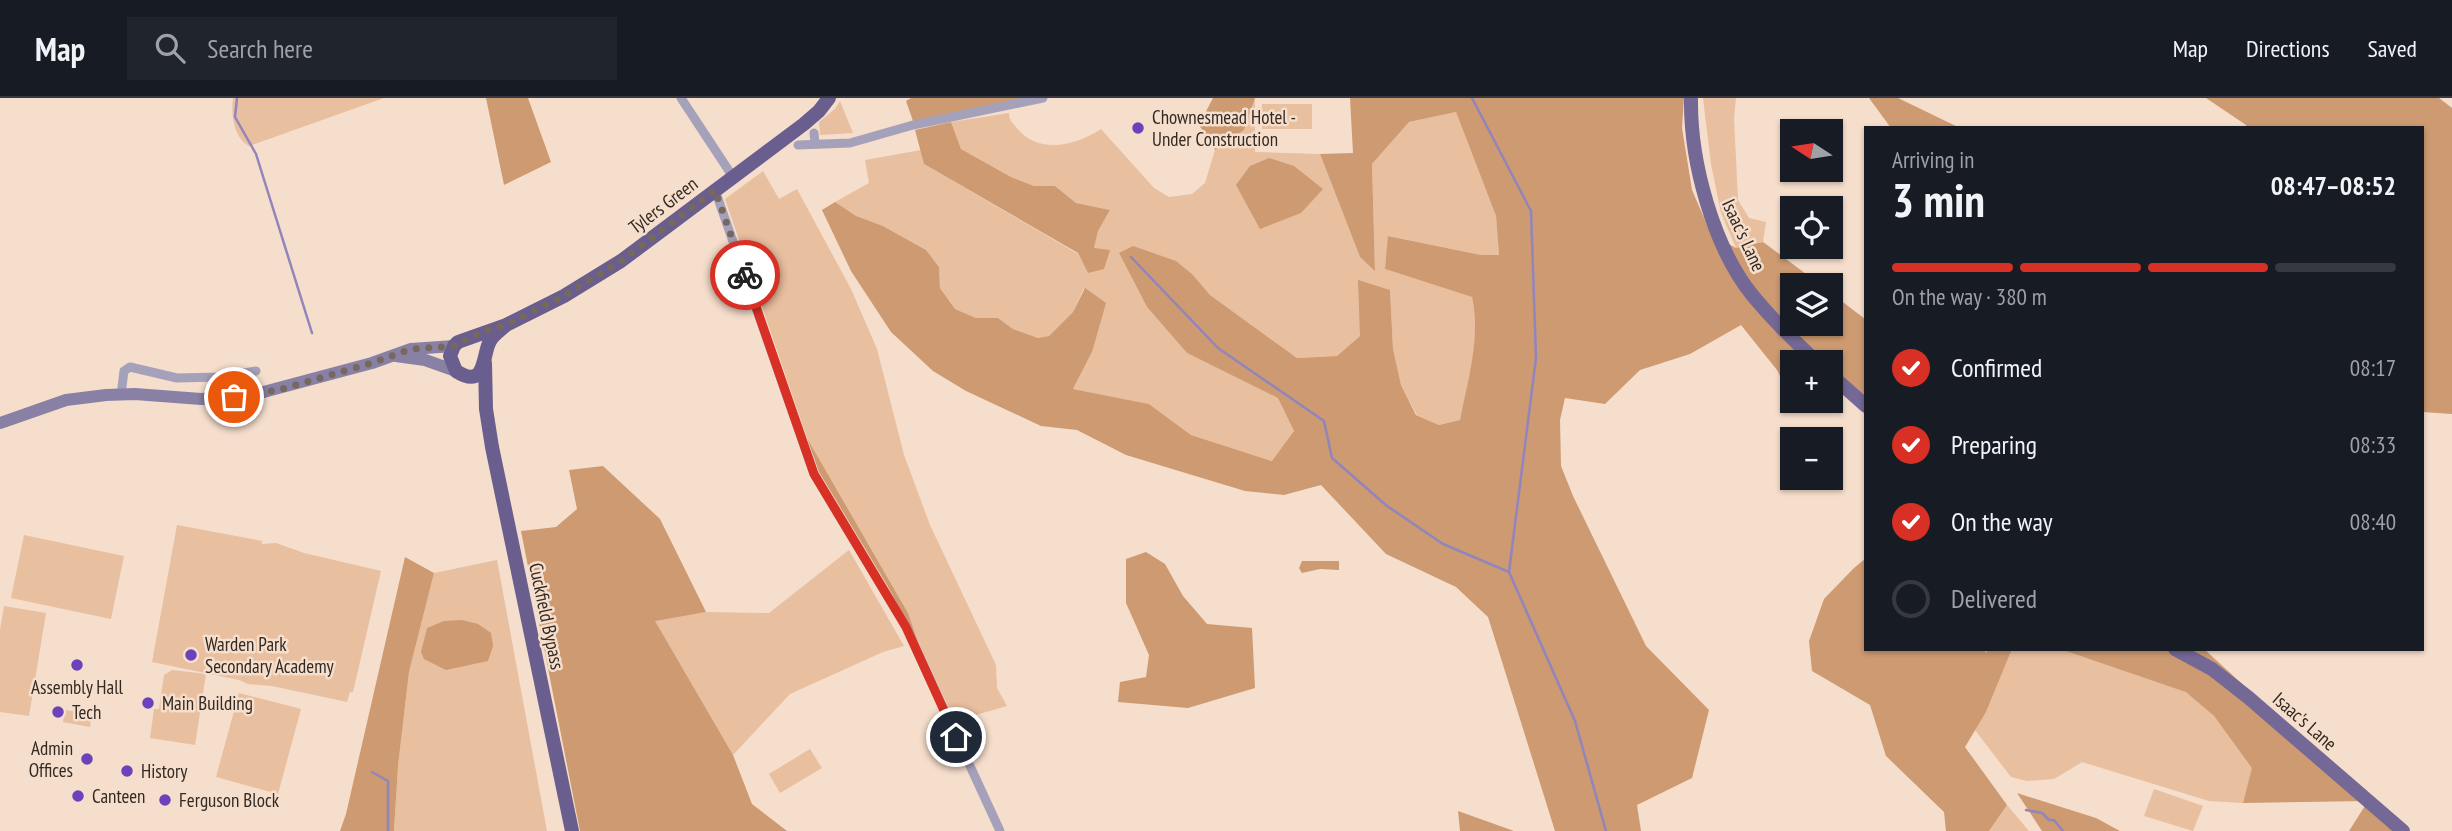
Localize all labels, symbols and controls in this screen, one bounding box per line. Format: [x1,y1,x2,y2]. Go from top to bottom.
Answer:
search box [127,17,617,80]
text: Map [35,27,85,70]
icon: search [151,29,189,67]
text: Search here [207,32,313,65]
text: Map [2173,33,2208,64]
text: Directions [2246,33,2330,64]
text: Saved [2368,33,2417,64]
place label: Chownesmead Hotel - Under Construction [1152,105,1296,151]
north arrow [1780,119,1843,182]
map controls [1780,119,1843,490]
marker: Chownesmead Hotel - Under Construction [1130,120,1146,136]
text: Arriving in [1892,145,1974,174]
text: 08:47–08:52 [2271,169,2396,202]
text: 3 min [1892,170,1985,230]
street label: Tylers Green [624,171,702,239]
street label: Isaac's Lane [1717,195,1771,275]
button: locate [1780,196,1843,259]
courier [710,240,780,310]
icon: bike [726,256,764,294]
button: layers [1780,273,1843,336]
text: On the way · 380 m [1892,282,2047,311]
icon: check [1892,349,1930,387]
button: + [1780,350,1843,413]
text: Confirmed [1951,351,2042,384]
text: 08:17 [2350,353,2396,382]
pin [204,367,264,427]
icon: bag [215,378,253,416]
icon: check [1892,426,1930,464]
button: − [1780,427,1843,490]
text: Preparing [1951,428,2037,461]
text: 08:33 [2350,430,2396,459]
icon: check [1892,503,1930,541]
text: On the way [1951,505,2053,538]
text: 08:40 [2350,507,2396,536]
street label: Cuckfield Bypass [524,560,570,672]
text: Delivered [1951,582,2037,615]
place label: Warden Park Secondary Academy [205,632,335,678]
marker: Warden Park Secondary Academy [183,647,199,663]
marker: Assembly Hall [69,657,85,673]
place label: Assembly Hall [31,675,124,699]
street label: Isaac's Lane [2268,687,2342,755]
place label: Main Building [162,691,253,715]
marker: Main Building [140,695,156,711]
place label: Tech [72,700,101,724]
marker: Tech [50,704,66,720]
pin [926,707,986,767]
icon: home [937,718,975,756]
place label: Admin Offices [29,736,73,782]
marker: Admin Offices [79,751,95,767]
place label: History [141,759,188,783]
marker: History [119,763,135,779]
place label: Canteen [92,784,145,808]
marker: Canteen [70,788,86,804]
place label: Ferguson Block [179,788,280,812]
marker: Ferguson Block [157,792,173,808]

